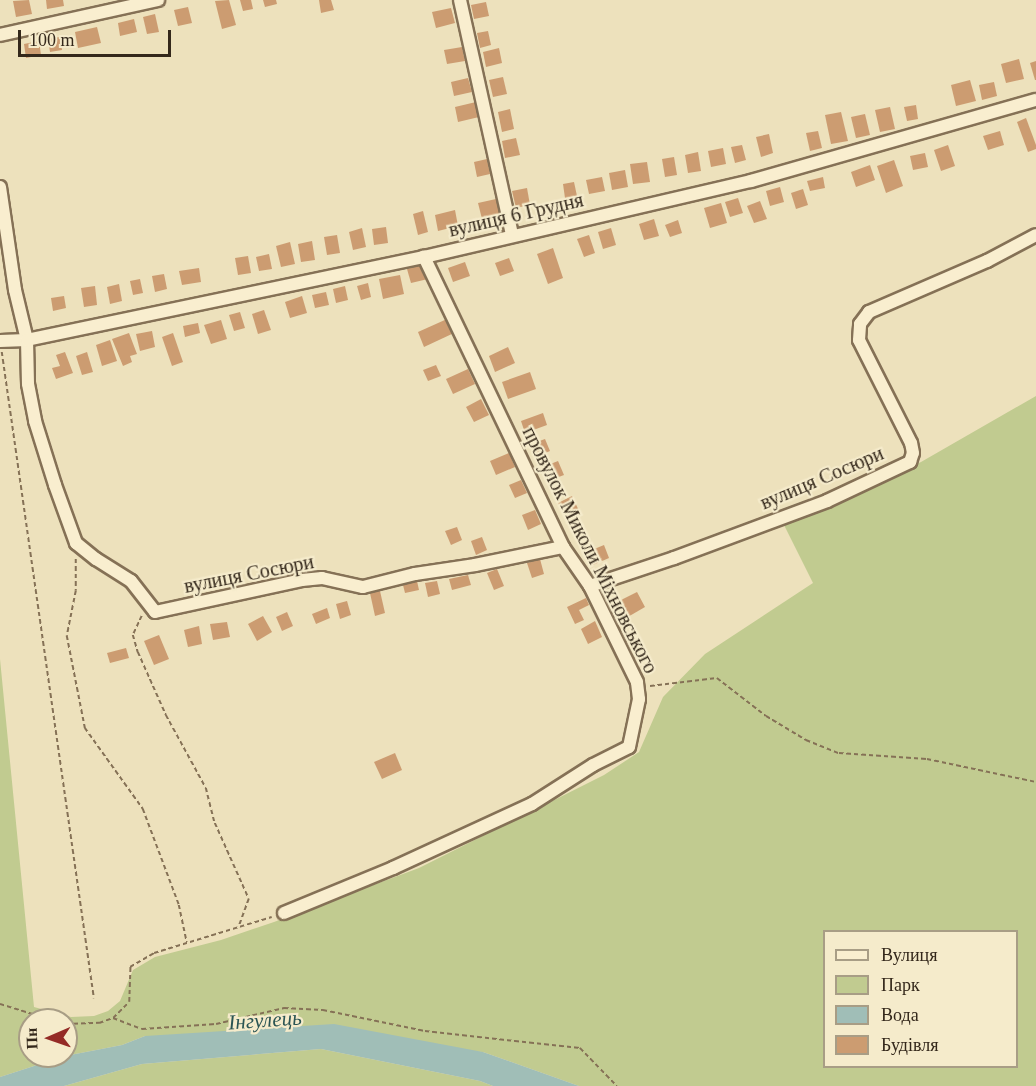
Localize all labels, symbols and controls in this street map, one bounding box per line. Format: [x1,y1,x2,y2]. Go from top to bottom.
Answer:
scale bar [21,18,174,56]
text: 100 m [29,30,75,50]
street label: вулиця 6 Грудня [446,188,586,242]
street label: провулок Миколи Міхновського [517,423,663,677]
street label: вулиця Сосюри [757,441,887,515]
street label: вулиця Сосюри [182,550,316,598]
legend [823,930,1018,1068]
text: Вулиця [881,945,938,965]
text: Парк [881,975,920,995]
water label: Інгулець [228,1005,302,1035]
text: Вода [881,1005,919,1025]
north arrow [18,1008,78,1068]
text: Пн [23,1027,40,1050]
text: Будівля [881,1035,938,1055]

